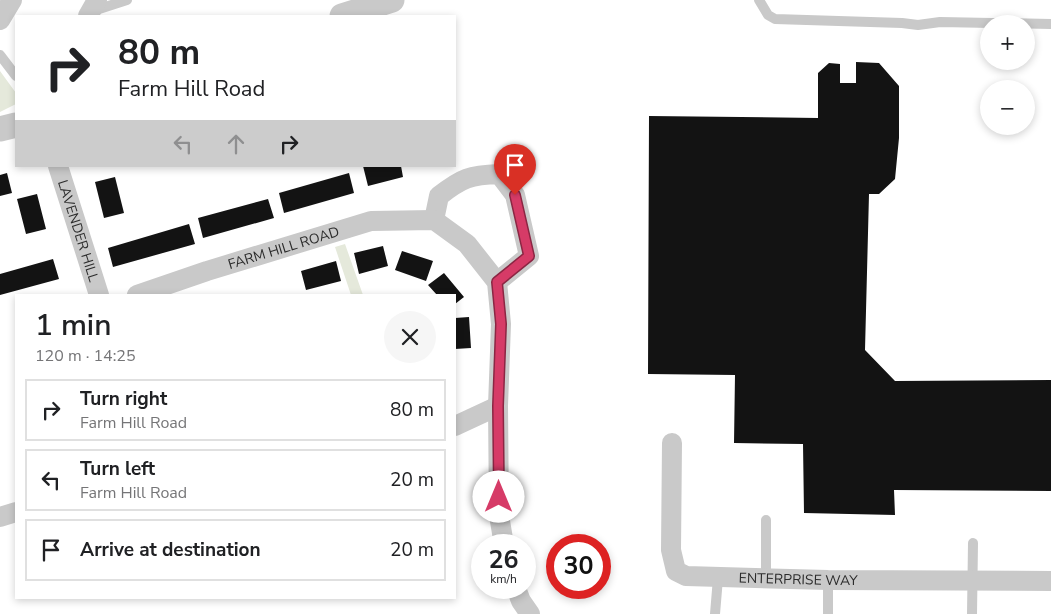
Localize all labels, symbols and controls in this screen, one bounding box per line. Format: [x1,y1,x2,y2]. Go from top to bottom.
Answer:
map controls [980,15,1035,135]
button: + [980,15,1035,70]
text: 80 m [118,29,200,76]
icon: right [35,35,100,100]
text: Farm Hill Road [118,74,265,104]
button: − [980,80,1035,135]
icon: left [169,130,197,158]
icon: ahead [222,130,250,158]
icon: right [275,130,303,158]
pin [494,144,536,195]
icon: arrive [501,151,529,179]
street label: LAVENDER HILL [53,178,103,285]
street label: FARM HILL ROAD [226,222,342,274]
text: 1 min [35,305,111,346]
button: close [384,311,436,363]
text: 120 m · 14:25 [35,345,136,367]
text: Turn right [80,386,167,412]
icon: right [37,396,65,424]
text: 80 m [390,397,434,423]
text: Farm Hill Road [80,412,187,434]
text: Turn left [80,456,155,482]
icon: left [37,466,65,494]
text: 20 m [390,467,434,493]
position arrow [472,470,524,522]
text: Farm Hill Road [80,482,187,504]
speed limit sign: 30 [546,534,611,599]
icon: arrive [37,536,65,564]
text: Arrive at destination [80,537,261,563]
text: 20 m [390,537,434,563]
text: 26 [488,543,519,577]
street label: ENTERPRISE WAY [738,568,858,590]
text: km/h [490,571,517,587]

